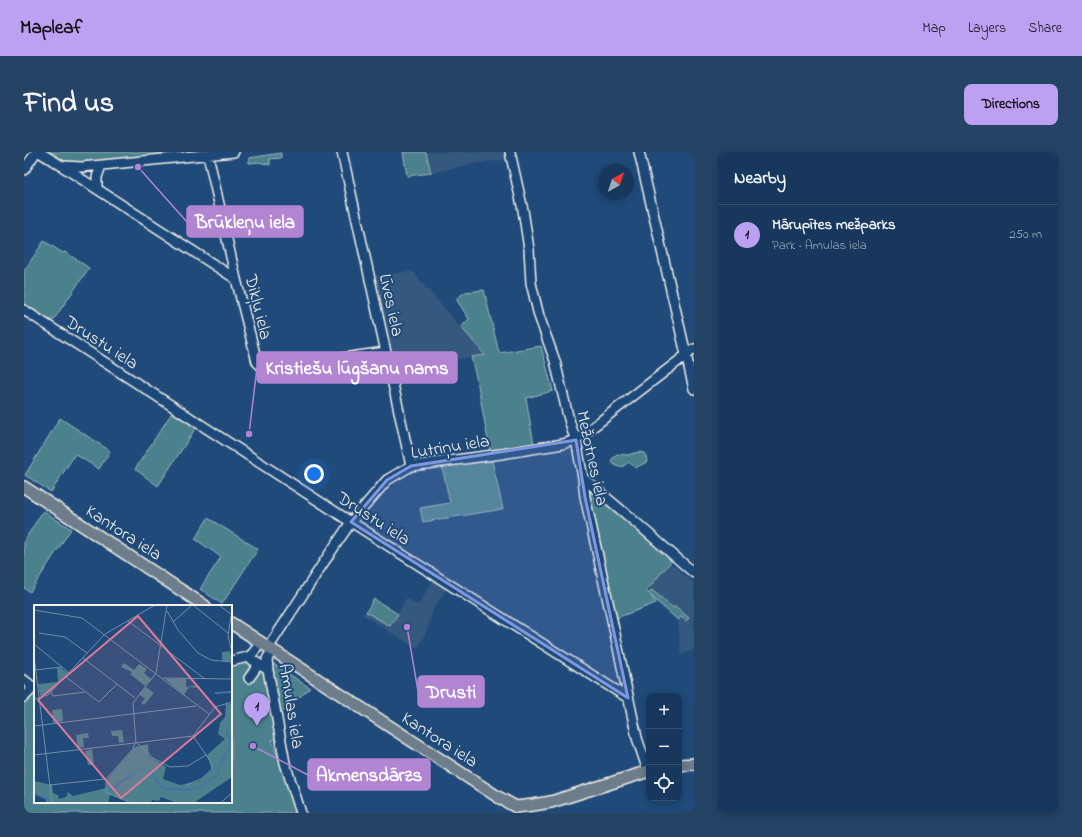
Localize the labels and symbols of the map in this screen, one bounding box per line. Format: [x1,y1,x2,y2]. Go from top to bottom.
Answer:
north arrow [598,164,634,200]
callout: Brūkleņu iela [187,206,303,237]
text: Brūkleņu iela [194,210,295,237]
street label: Dikļu iela [236,271,278,343]
street label: Līves iela [371,272,409,339]
street label: Drustu iela [58,310,143,377]
callout: Kristiešu lūgšanu nams [257,352,457,383]
text: Kristiešu lūgšanu nams [265,356,449,385]
street label: Mežotnes iela [568,408,614,508]
street label: Lutriņu iela [409,429,492,467]
your location [304,464,324,484]
street label: Drustu iela [330,486,415,553]
street label: Kantora iela [80,499,166,568]
inset map [34,605,232,803]
street label: Amulas iela [270,662,310,751]
callout: Drusti [418,676,484,707]
text: Drusti [425,680,476,707]
pin: 1 [244,693,270,726]
street label: Kantora iela [396,706,482,775]
callout: Akmensdārzs [308,759,430,790]
text: Akmensdārzs [316,763,422,790]

